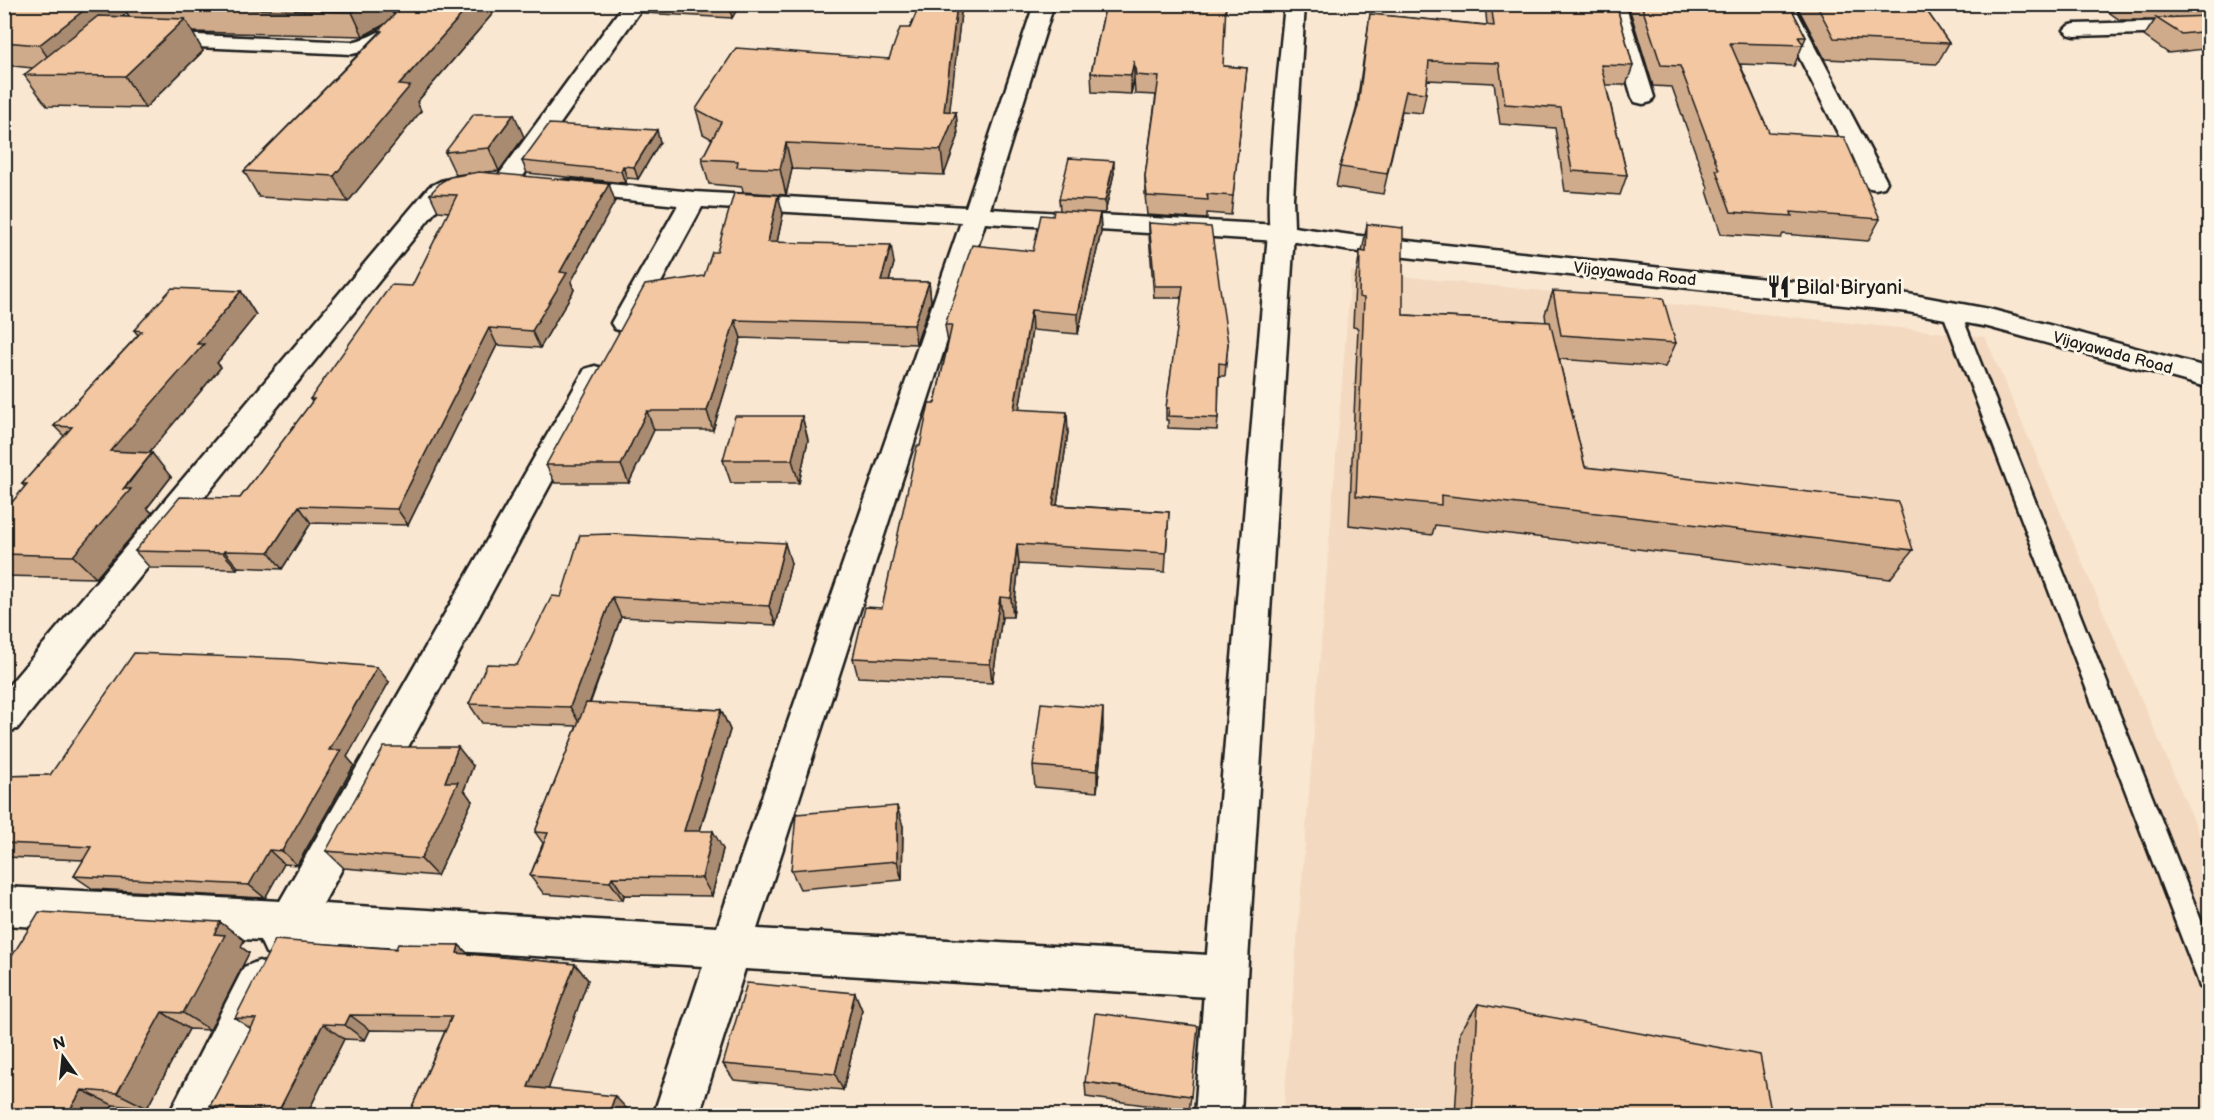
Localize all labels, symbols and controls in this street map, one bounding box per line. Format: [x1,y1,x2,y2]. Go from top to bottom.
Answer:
street label: Vijayawada Road [1573,259,1697,290]
restaurant icon: Bilal Biryani [1765,274,1791,300]
place label: Bilal Biryani [1796,276,1902,300]
street label: Vijayawada Road [2051,328,2175,379]
north arrow [33,1027,93,1087]
text: N [51,1033,68,1055]

